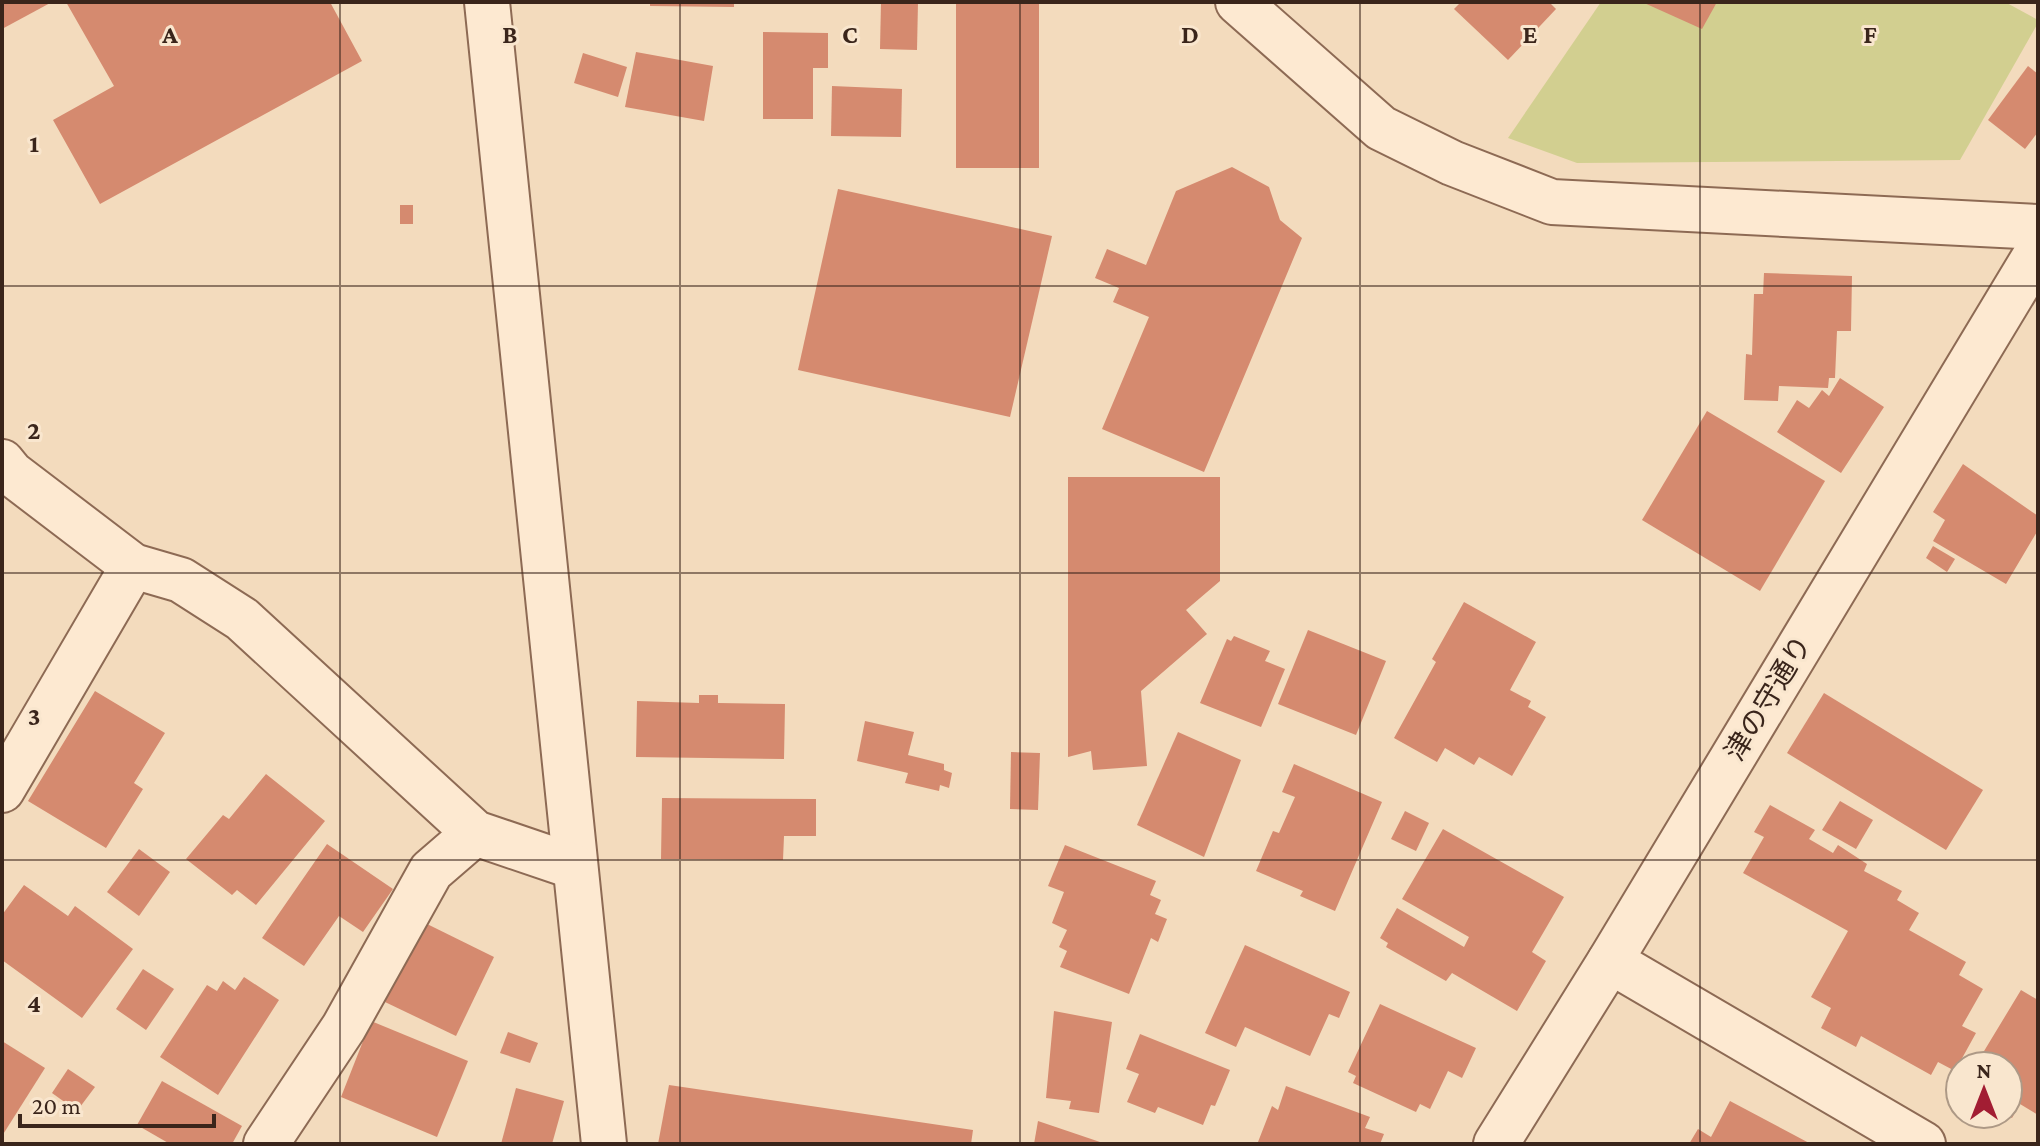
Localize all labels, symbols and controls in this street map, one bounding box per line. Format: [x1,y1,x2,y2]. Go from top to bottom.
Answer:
text: A [161,20,178,49]
text: B [502,20,518,49]
text: C [842,20,858,49]
text: D [1181,20,1199,49]
text: E [1523,20,1538,49]
text: F [1863,20,1877,49]
text: 1 [29,129,39,158]
text: 2 [27,416,41,445]
street label: 津の守通り [1719,630,1817,766]
text: 3 [28,702,40,731]
text: 4 [27,989,41,1018]
north arrow [1944,1050,2024,1130]
text: N [1977,1058,1992,1083]
scale bar [20,1078,214,1128]
text: 20 m [32,1092,81,1119]

